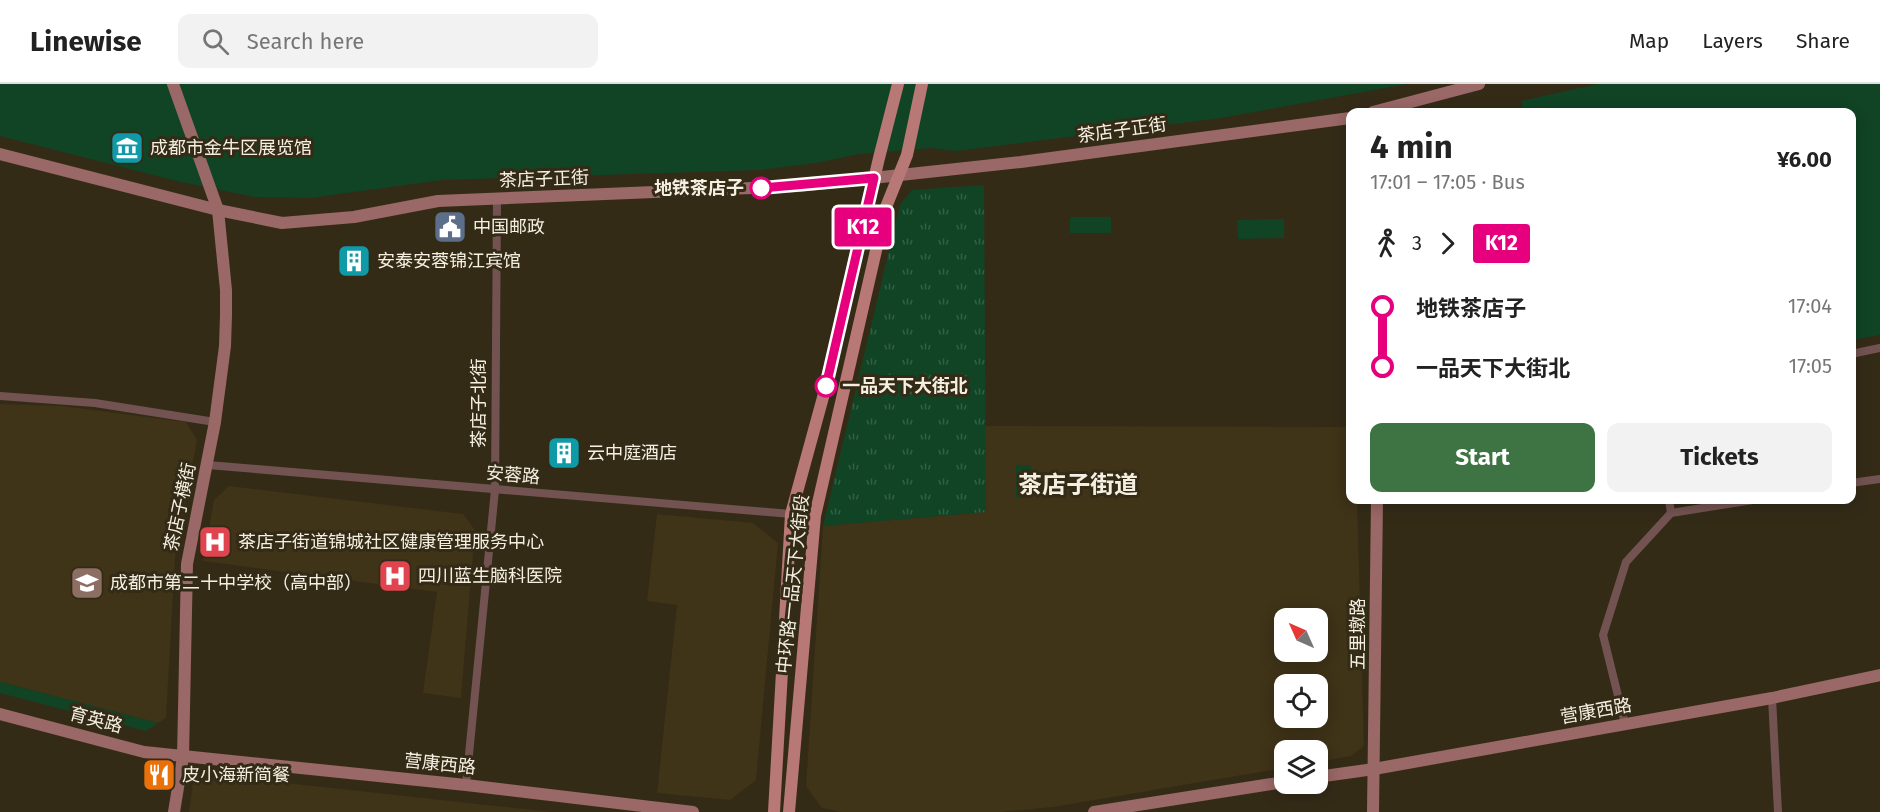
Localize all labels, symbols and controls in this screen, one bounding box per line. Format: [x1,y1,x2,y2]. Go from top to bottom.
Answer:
search box [178,14,598,68]
text: Linewise [30,25,142,58]
icon: search [199,25,232,58]
text: Search here [247,28,364,55]
text: Map [1629,28,1669,54]
text: Layers [1702,28,1763,54]
text: Share [1796,28,1850,54]
street label: 茶店子正街 [1076,113,1168,147]
text: 4 min [1370,127,1453,167]
museum icon: 成都市金牛区展览馆 [109,130,145,166]
place label: 成都市金牛区展览馆 [150,137,312,159]
text: ¥6.00 [1777,146,1832,173]
street label: 茶店子正街 [499,166,589,192]
text: 17:01 – 17:05 · Bus [1370,170,1525,194]
place label: 地铁茶店子 [654,177,744,199]
marker: 地铁茶店子 [750,177,772,199]
line badge: K12 [828,208,898,246]
public building icon: 中国邮政 [432,209,468,245]
text: K12 [847,214,879,240]
place label: 中国邮政 [473,216,545,238]
icon: walk [1370,227,1403,260]
icon: forward [1431,227,1464,260]
text: K12 [1485,230,1518,256]
text: 3 [1412,231,1422,255]
building icon: 安泰安蓉锦江宾馆 [336,243,372,279]
place label: 安泰安蓉锦江宾馆 [377,250,521,272]
text: 17:04 [1788,294,1832,318]
text: 地铁茶店子 [1416,295,1526,322]
text: 17:05 [1788,354,1832,378]
text: 一品天下大街北 [1416,355,1570,382]
street label: 茶店子北街 [468,358,490,448]
marker: 一品天下大街北 [815,375,837,397]
place label: 一品天下大街北 [842,375,968,397]
button: Start [1370,423,1595,492]
button: Tickets [1607,423,1832,492]
building icon: 云中庭酒店 [546,435,582,471]
place label: 云中庭酒店 [587,442,677,464]
street label: 茶店子横街 [160,461,200,553]
street label: 安蓉路 [485,462,541,488]
district label: 茶店子街道 [1018,471,1138,499]
street label: 中环路一品天下大街段 [773,493,813,675]
hospital icon: 茶店子街道锦城社区健康管理服务中心 [197,524,233,560]
place label: 茶店子街道锦城社区健康管理服务中心 [238,531,544,553]
hospital icon: 四川蓝生脑科医院 [377,558,413,594]
school or university icon: 成都市第二十中学校（高中部） [69,565,105,601]
place label: 四川蓝生脑科医院 [418,565,562,587]
place label: 成都市第二十中学校（高中部） [110,572,362,594]
street label: 五里墩路 [1347,598,1369,670]
north arrow [1274,608,1328,662]
map controls [1274,608,1328,794]
button: locate [1274,674,1328,728]
street label: 营康西路 [1559,694,1633,728]
street label: 育英路 [67,702,125,738]
button: layers [1274,740,1328,794]
street label: 营康西路 [403,749,477,779]
restaurant icon: 皮小海新简餐 [141,757,177,793]
place label: 皮小海新简餐 [182,764,290,786]

